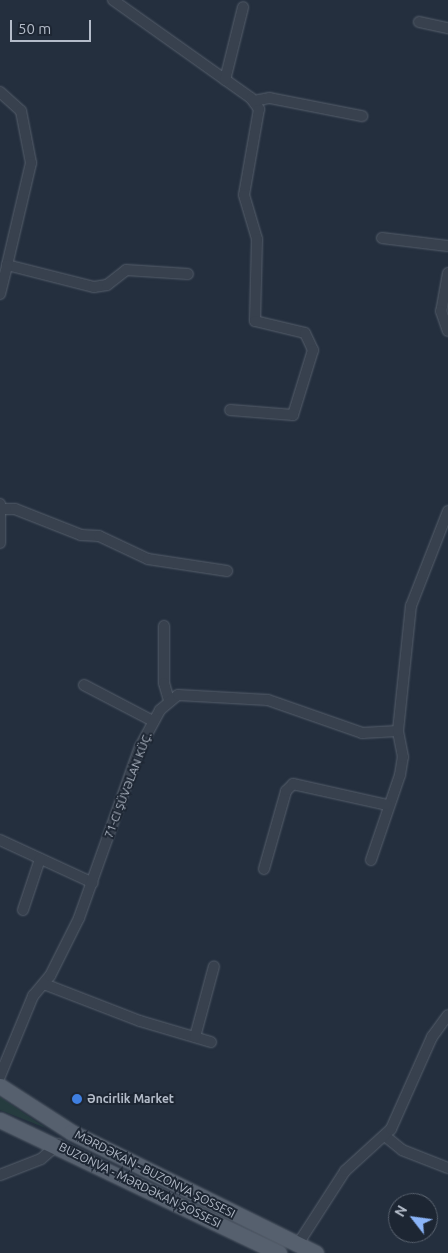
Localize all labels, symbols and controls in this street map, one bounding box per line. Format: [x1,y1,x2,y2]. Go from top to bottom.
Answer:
scale bar [12,10,94,42]
text: 50 m [18,20,51,37]
street label: 71-CI ŞÜVƏLAN KÜÇ. [101,730,155,840]
place label: Əncirlik Market [87,1092,174,1106]
marker: Əncirlik Market [71,1093,83,1105]
street label: MƏRDƏKAN - BUZONVA ŞOSSESI [72,1127,238,1221]
street label: BUZONVA - MƏRDƏKAN ŞOSSESI [57,1139,223,1231]
north arrow [388,1193,438,1243]
text: N [391,1202,410,1220]

